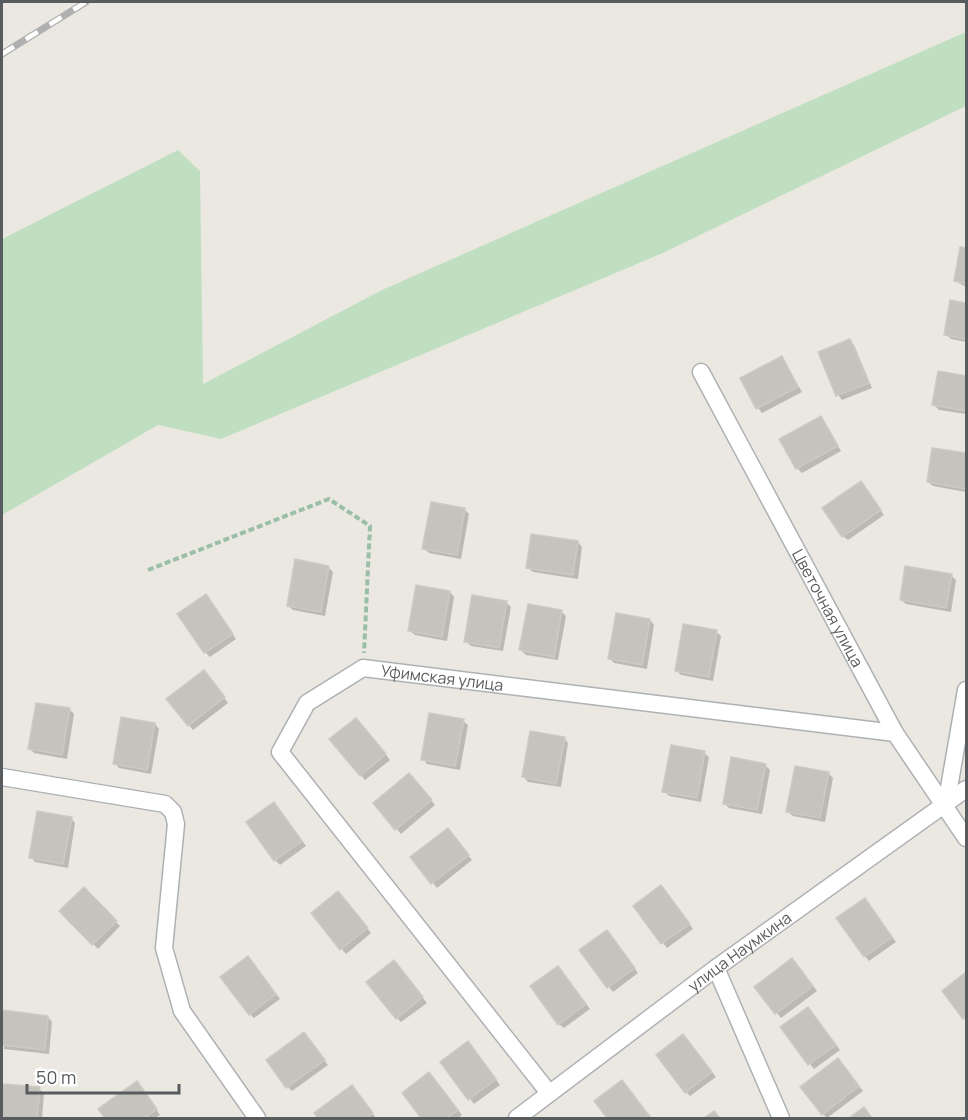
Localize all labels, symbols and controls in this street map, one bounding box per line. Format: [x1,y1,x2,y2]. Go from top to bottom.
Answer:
street label: Цветочная улица [787,545,869,671]
street label: Уфимская улица [380,659,505,696]
street label: улица Наумкина [683,907,796,996]
scale bar [27,1057,178,1095]
text: 50 m [36,1065,76,1089]

